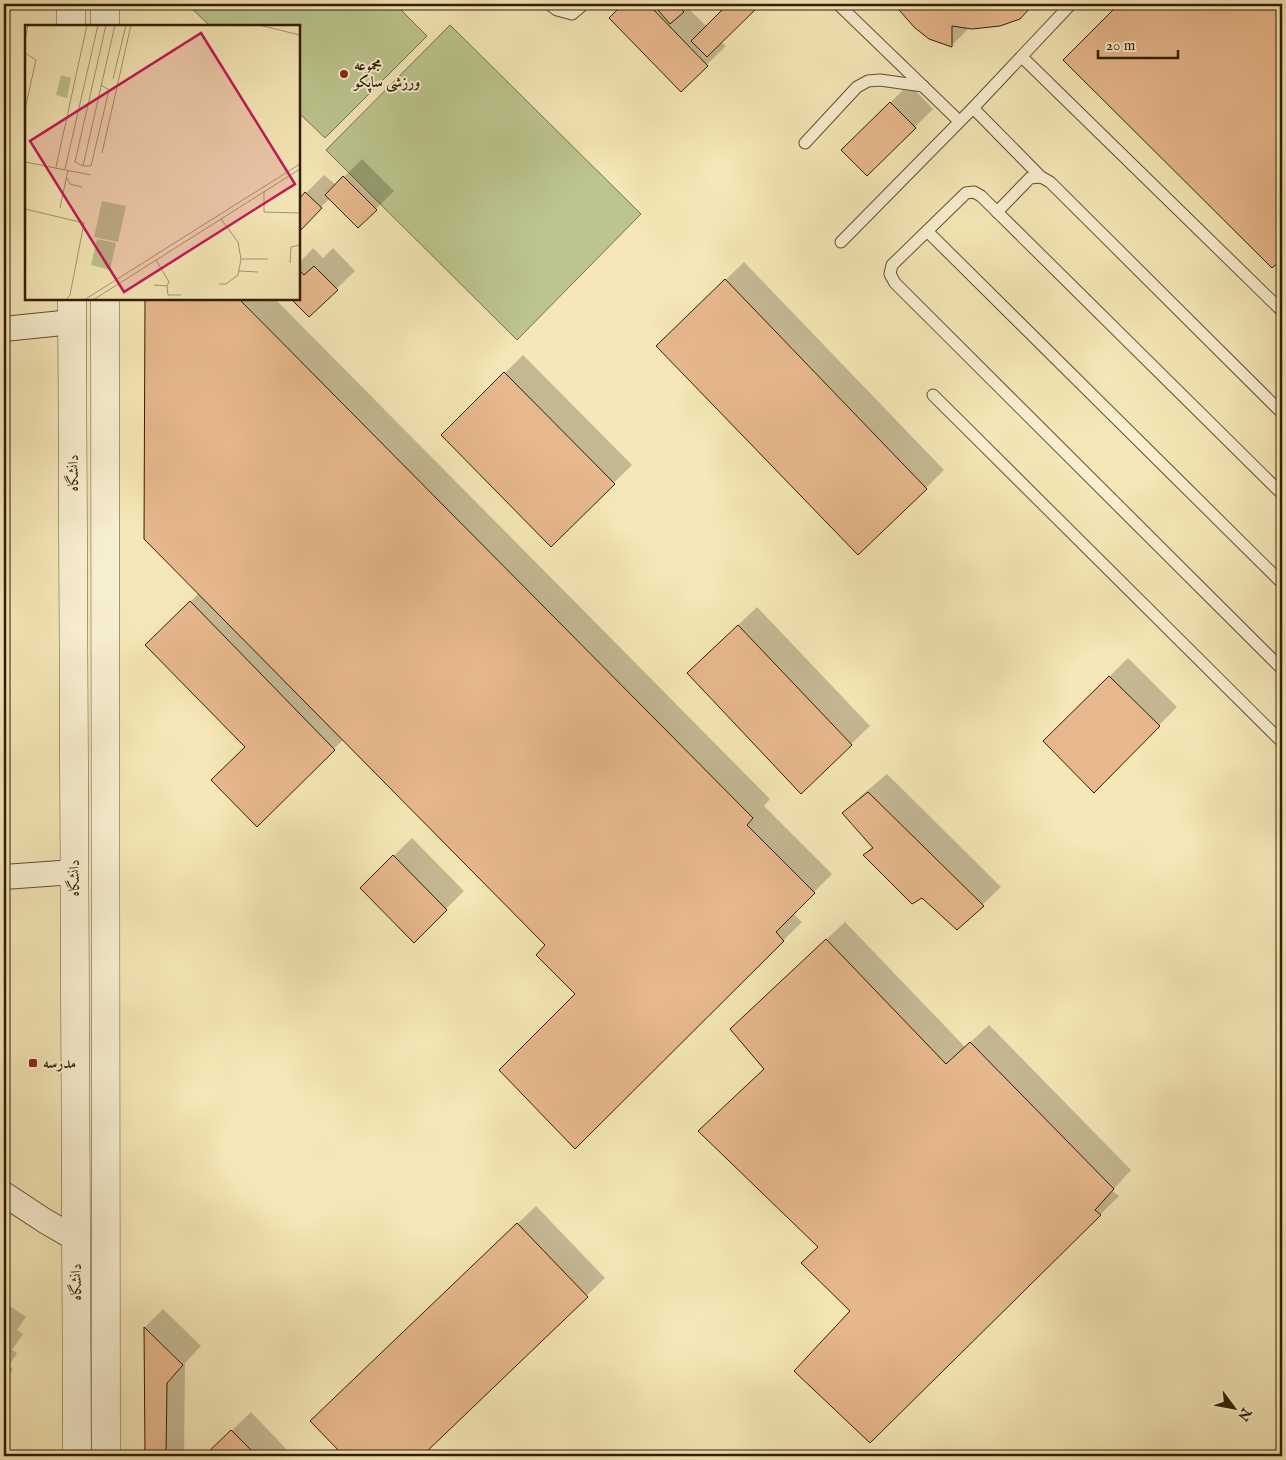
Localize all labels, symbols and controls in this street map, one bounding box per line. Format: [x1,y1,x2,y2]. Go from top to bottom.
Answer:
inset map [25,25,300,300]
scale bar [1098,28,1178,60]
text: 20 m [1106,36,1136,55]
place label: مجموعه ورزشی ساپکو [352,56,420,93]
marker: مجموعه ورزشی ساپکو [338,68,350,80]
street label: دانشگاه [63,455,83,491]
street label: دانشگاه [64,860,84,896]
place label: مدرسه [43,1054,76,1073]
marker: مدرسه [27,1057,39,1069]
street label: دانشگاه [66,1264,86,1300]
north arrow [1208,1382,1258,1432]
text: N [1233,1404,1256,1424]

